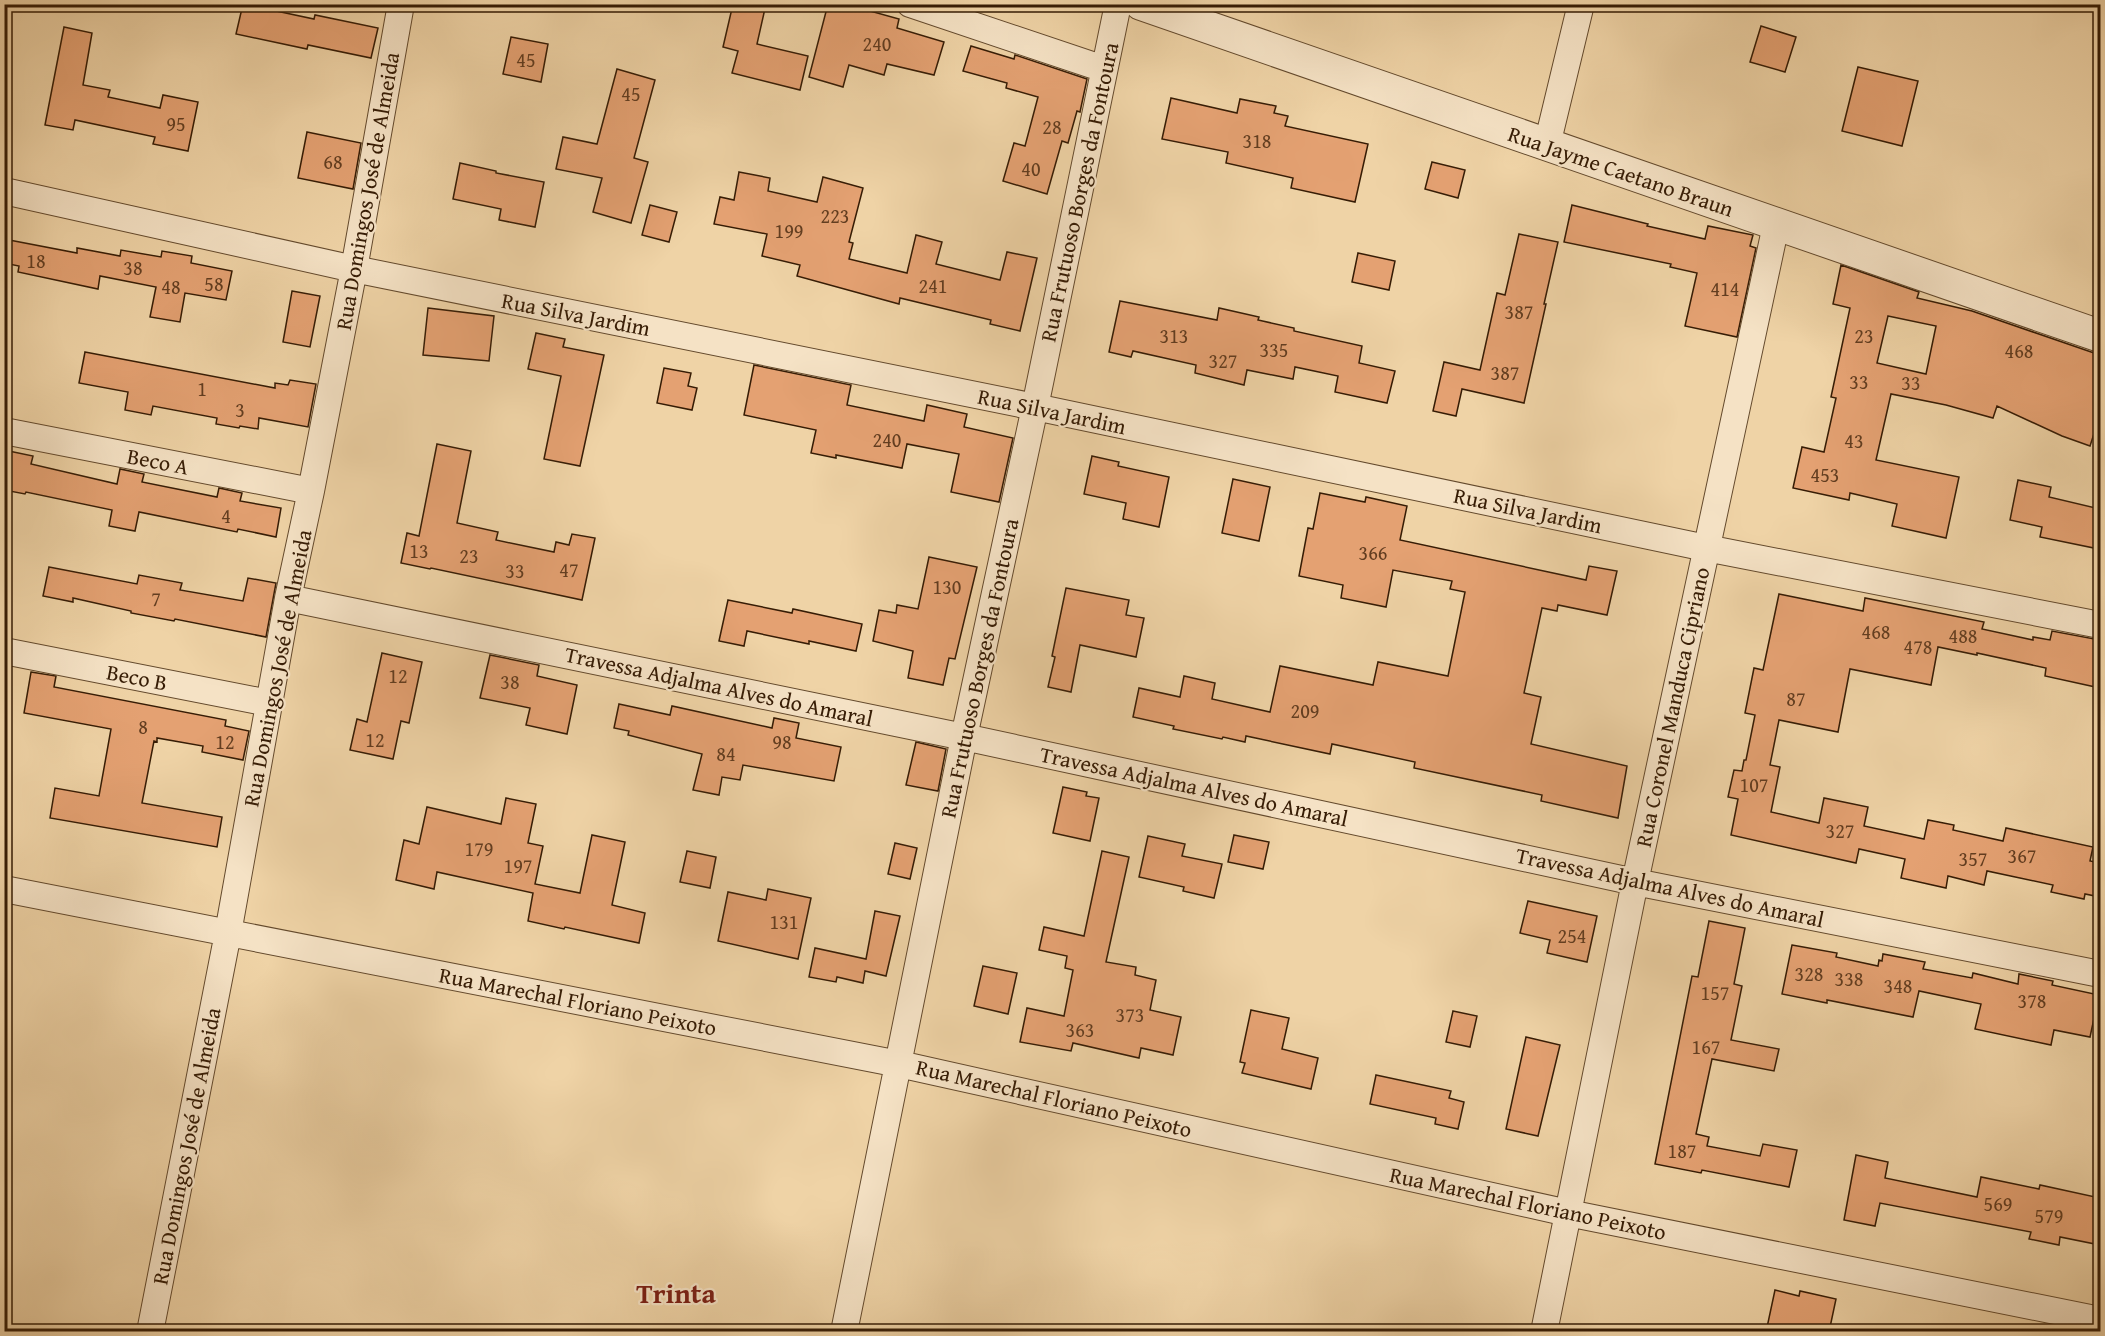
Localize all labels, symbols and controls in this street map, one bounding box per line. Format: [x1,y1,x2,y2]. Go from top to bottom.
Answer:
house number: 240 [863,29,891,58]
street label: Rua Frutuoso Borges da Fontoura [1032,39,1127,345]
house number: 45 [516,45,536,74]
street label: Rua Domingos José de Almeida [327,49,407,333]
house number: 45 [621,79,641,108]
house number: 95 [166,109,186,138]
house number: 28 [1042,112,1062,141]
street label: Rua Jayme Caetano Braun [1504,117,1739,225]
house number: 318 [1243,126,1271,155]
house number: 68 [323,147,343,176]
house number: 40 [1021,154,1041,183]
house number: 223 [821,201,849,230]
house number: 199 [775,216,803,245]
house number: 18 [26,246,46,275]
house number: 38 [123,253,143,282]
house number: 58 [204,269,224,298]
house number: 241 [919,271,947,300]
house number: 48 [161,272,181,301]
house number: 414 [1711,274,1739,303]
street label: Rua Silva Jardim [499,284,653,344]
house number: 387 [1505,297,1533,326]
house number: 313 [1160,321,1188,350]
house number: 23 [1854,321,1874,350]
house number: 335 [1260,335,1288,364]
house number: 468 [2005,336,2033,365]
house number: 327 [1209,346,1237,375]
house number: 387 [1491,358,1519,387]
house number: 33 [1849,367,1869,396]
house number: 33 [1901,368,1921,397]
house number: 1 [197,374,207,403]
street label: Rua Silva Jardim [975,380,1129,442]
house number: 3 [235,395,245,424]
house number: 240 [873,425,901,454]
house number: 43 [1844,426,1864,455]
street label: Beco A [125,439,192,483]
house number: 453 [1811,460,1839,489]
street label: Rua Silva Jardim [1451,479,1605,541]
house number: 4 [221,501,231,530]
street label: Rua Frutuoso Borges da Fontoura [932,515,1027,821]
street label: Rua Domingos José de Almeida [234,526,320,809]
house number: 13 [409,536,429,565]
house number: 366 [1359,538,1387,567]
house number: 23 [459,541,479,570]
house number: 47 [559,555,579,584]
house number: 33 [505,556,525,585]
street label: Rua Coronel Manduca Cipriano [1627,564,1717,850]
house number: 130 [933,572,961,601]
house number: 7 [151,584,161,613]
house number: 468 [1862,617,1890,646]
house number: 488 [1949,621,1977,650]
house number: 478 [1904,632,1932,661]
street label: Travessa Adjalma Alves do Amaral [562,638,876,734]
street label: Beco B [104,655,170,699]
house number: 12 [388,661,408,690]
house number: 38 [500,667,520,696]
house number: 87 [1786,684,1806,713]
house number: 209 [1291,696,1319,725]
house number: 8 [138,712,148,741]
house number: 12 [365,725,385,754]
house number: 12 [215,727,235,756]
house number: 98 [772,727,792,756]
street label: Travessa Adjalma Alves do Amaral [1037,738,1351,834]
house number: 84 [716,739,736,768]
house number: 107 [1740,770,1768,799]
house number: 327 [1826,816,1854,845]
house number: 179 [465,834,493,863]
street label: Travessa Adjalma Alves do Amaral [1513,839,1827,935]
house number: 367 [2008,841,2036,870]
house number: 357 [1959,844,1987,873]
house number: 197 [504,851,532,880]
house number: 131 [770,907,798,936]
house number: 254 [1558,921,1586,950]
street label: Rua Marechal Floriano Peixoto [437,958,719,1044]
house number: 328 [1795,959,1823,988]
house number: 338 [1835,964,1863,993]
house number: 348 [1884,971,1912,1000]
house number: 157 [1701,978,1729,1007]
house number: 378 [2018,986,2046,1015]
house number: 373 [1116,1000,1144,1029]
street label: Rua Domingos José de Almeida [143,1004,229,1287]
house number: 363 [1066,1015,1094,1044]
house number: 167 [1692,1032,1720,1061]
street label: Rua Marechal Floriano Peixoto [913,1051,1195,1145]
house number: 187 [1668,1136,1696,1165]
street label: Rua Marechal Floriano Peixoto [1387,1158,1669,1248]
house number: 569 [1984,1189,2012,1218]
house number: 579 [2035,1201,2063,1230]
district label: Trinta [636,1272,716,1313]

